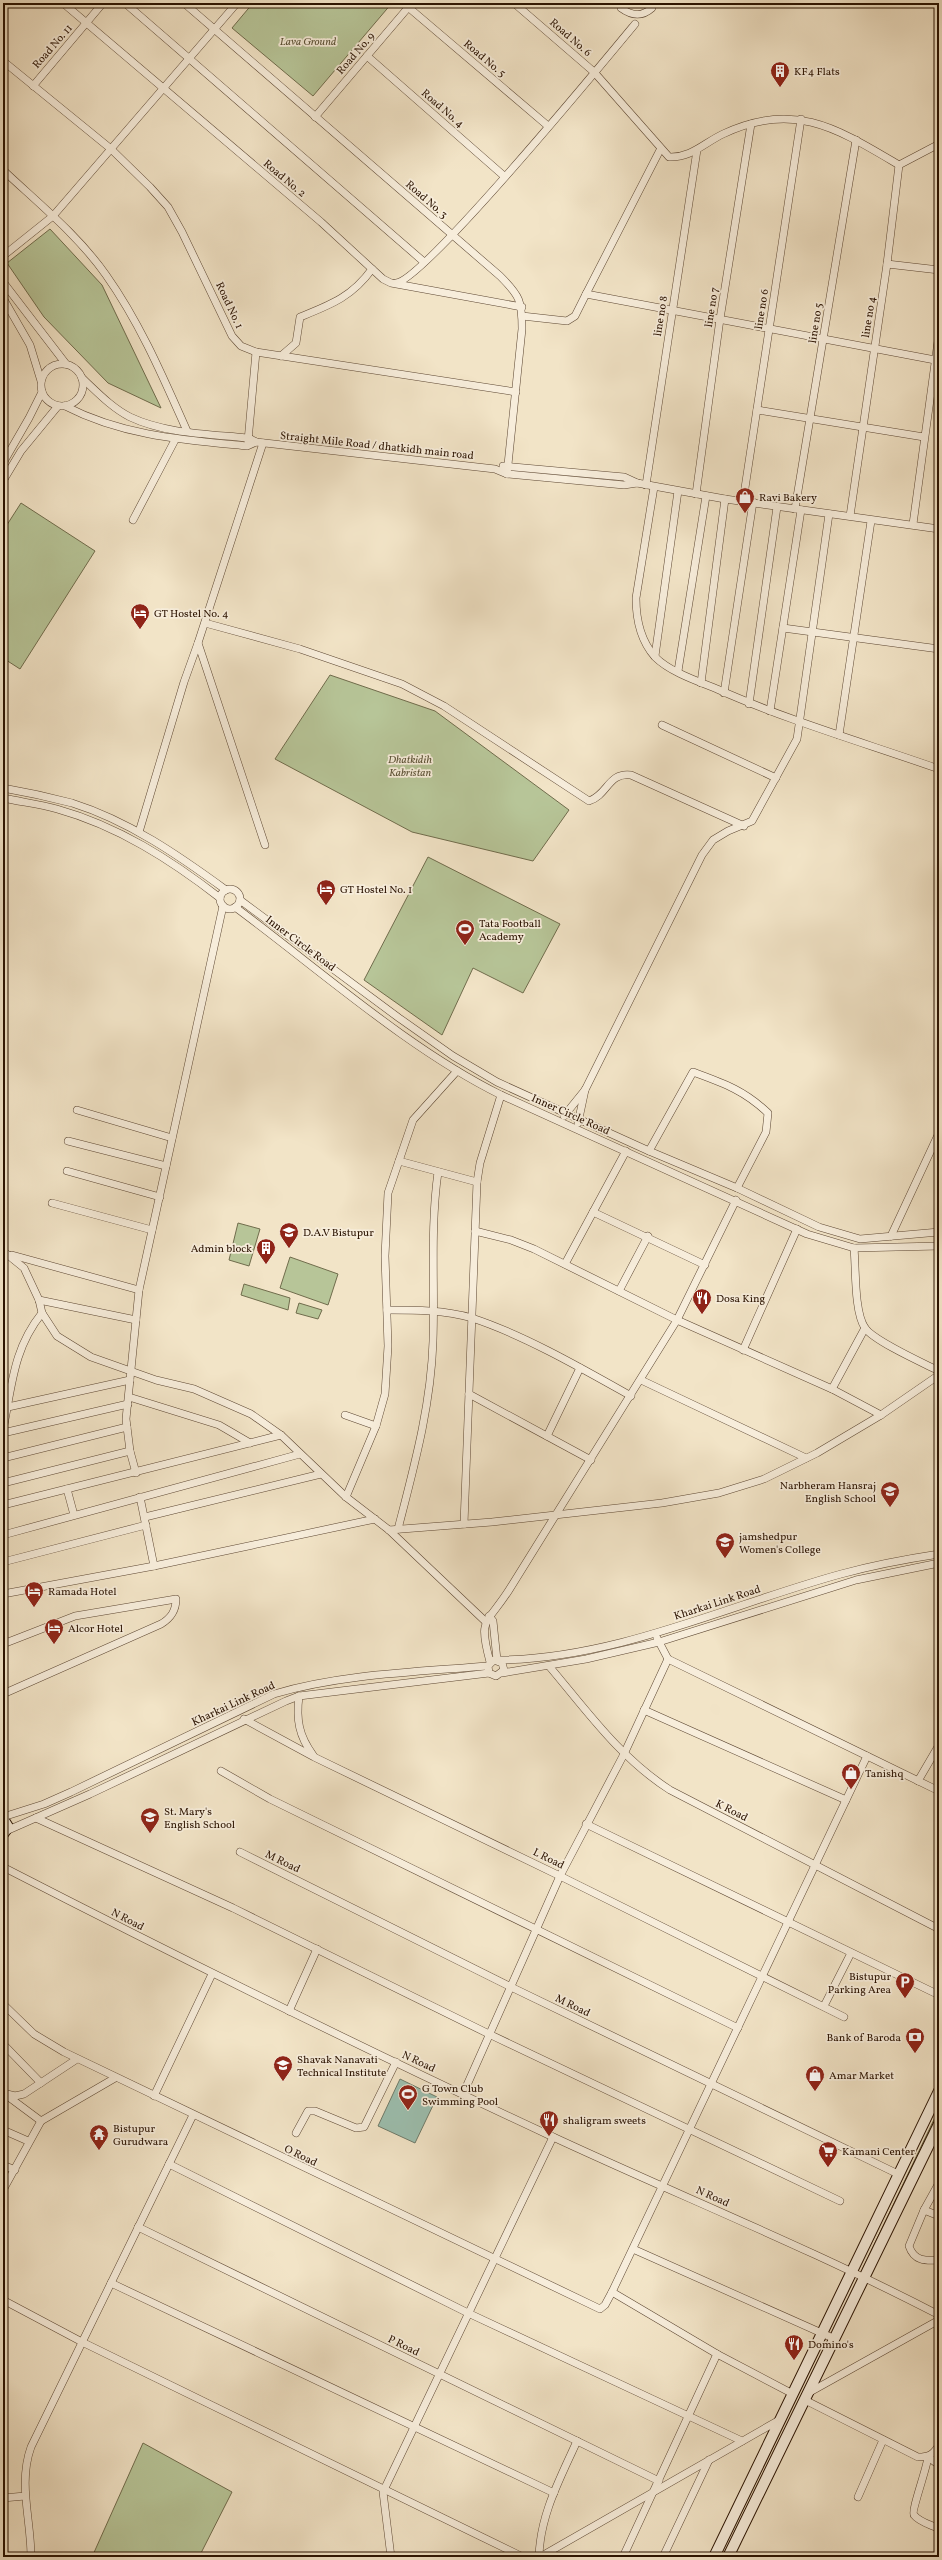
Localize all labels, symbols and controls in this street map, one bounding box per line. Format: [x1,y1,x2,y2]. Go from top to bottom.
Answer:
street label: Road No. 6 [546,16,595,61]
street label: Road No. 11 [30,22,77,72]
street label: Road No. 9 [334,29,379,78]
park label: Lava Ground [280,35,337,50]
street label: Road No. 5 [460,37,508,81]
building icon: KF4 Flats [769,60,791,88]
place label: KF4 Flats [794,65,840,80]
street label: Road No. 4 [417,86,467,132]
street label: Road No. 2 [259,157,309,202]
street label: Road No. 3 [402,178,451,223]
street label: Road No. 1 [211,280,246,331]
street label: line no 7 [702,286,723,328]
street label: line no 6 [752,288,773,331]
street label: line no 8 [651,295,672,338]
street label: line no 4 [859,295,880,339]
street label: line no 5 [806,302,827,344]
street label: Straight Mile Road / dhatkidh main road [279,429,474,464]
shop icon: Ravi Bakery [734,486,756,514]
place label: Ravi Bakery [759,491,817,506]
hotel icon: GT Hostel No. 4 [129,602,151,630]
place label: GT Hostel No. 4 [154,607,229,622]
park label: Dhatkidih Kabristan [388,753,433,781]
hotel icon: GT Hostel No. 1 [315,878,337,906]
place label: GT Hostel No. 1 [340,883,412,898]
street label: Inner Circle Road [262,913,338,976]
place label: Tata Football Academy [479,917,541,945]
sports icon: Tata Football Academy [454,918,476,946]
street label: Inner Circle Road [529,1091,612,1139]
school or university icon: D.A.V Bistupur [278,1221,300,1249]
place label: D.A.V Bistupur [303,1226,374,1241]
building icon: Admin block [255,1237,277,1265]
place label: Admin block [191,1242,252,1257]
restaurant icon: Dosa King [691,1287,713,1315]
place label: Dosa King [716,1292,766,1307]
place label: Narbheram Hansraj English School [780,1479,876,1507]
school or university icon: Narbheram Hansraj English School [879,1480,901,1508]
place label: jamshedpur Women's College [739,1530,821,1558]
school or university icon: jamshedpur Women's College [714,1531,736,1559]
hotel icon: Ramada Hotel [23,1580,45,1608]
street label: Kharkai Link Road [672,1582,763,1624]
place label: Ramada Hotel [48,1585,117,1600]
hotel icon: Alcor Hotel [43,1617,65,1645]
place label: Alcor Hotel [68,1622,123,1637]
street label: Kharkai Link Road [190,1679,278,1730]
shop icon: Tanishq [840,1762,862,1790]
place label: Tanishq [865,1767,903,1782]
street label: K Road [713,1797,750,1826]
place label: St. Mary's English School [164,1805,235,1833]
school or university icon: St. Mary's English School [139,1806,161,1834]
street label: L Road [530,1845,567,1873]
street label: M Road [262,1847,302,1877]
street label: N Road [108,1906,146,1935]
place label: Bistupur Parking Area [828,1970,892,1998]
parking icon: Bistupur Parking Area [894,1971,916,1999]
street label: M Road [552,1991,592,2021]
bank icon: Bank of Baroda [904,2026,926,2054]
place label: Bank of Baroda [827,2031,902,2046]
street label: N Road [399,2048,437,2077]
place label: Shavak Nanavati Technical Institute [297,2053,386,2081]
school or university icon: Shavak Nanavati Technical Institute [272,2054,294,2082]
shop icon: Amar Market [804,2064,826,2092]
place label: Amar Market [829,2069,894,2084]
place label: G Town Club Swimming Pool [422,2082,498,2110]
sports icon: G Town Club Swimming Pool [397,2083,419,2111]
restaurant icon: shaligram sweets [538,2109,560,2137]
place label: shaligram sweets [563,2114,646,2129]
place label: Bistupur Gurudwara [113,2122,169,2150]
temple icon: Bistupur Gurudwara [88,2123,110,2151]
supermarket icon: Kamani Center [817,2140,839,2168]
street label: O Road [281,2142,319,2171]
place label: Kamani Center [842,2145,915,2160]
street label: N Road [693,2183,732,2211]
street label: P Road [385,2332,422,2360]
restaurant icon: Domino's [783,2333,805,2361]
place label: Domino's [808,2338,854,2353]

